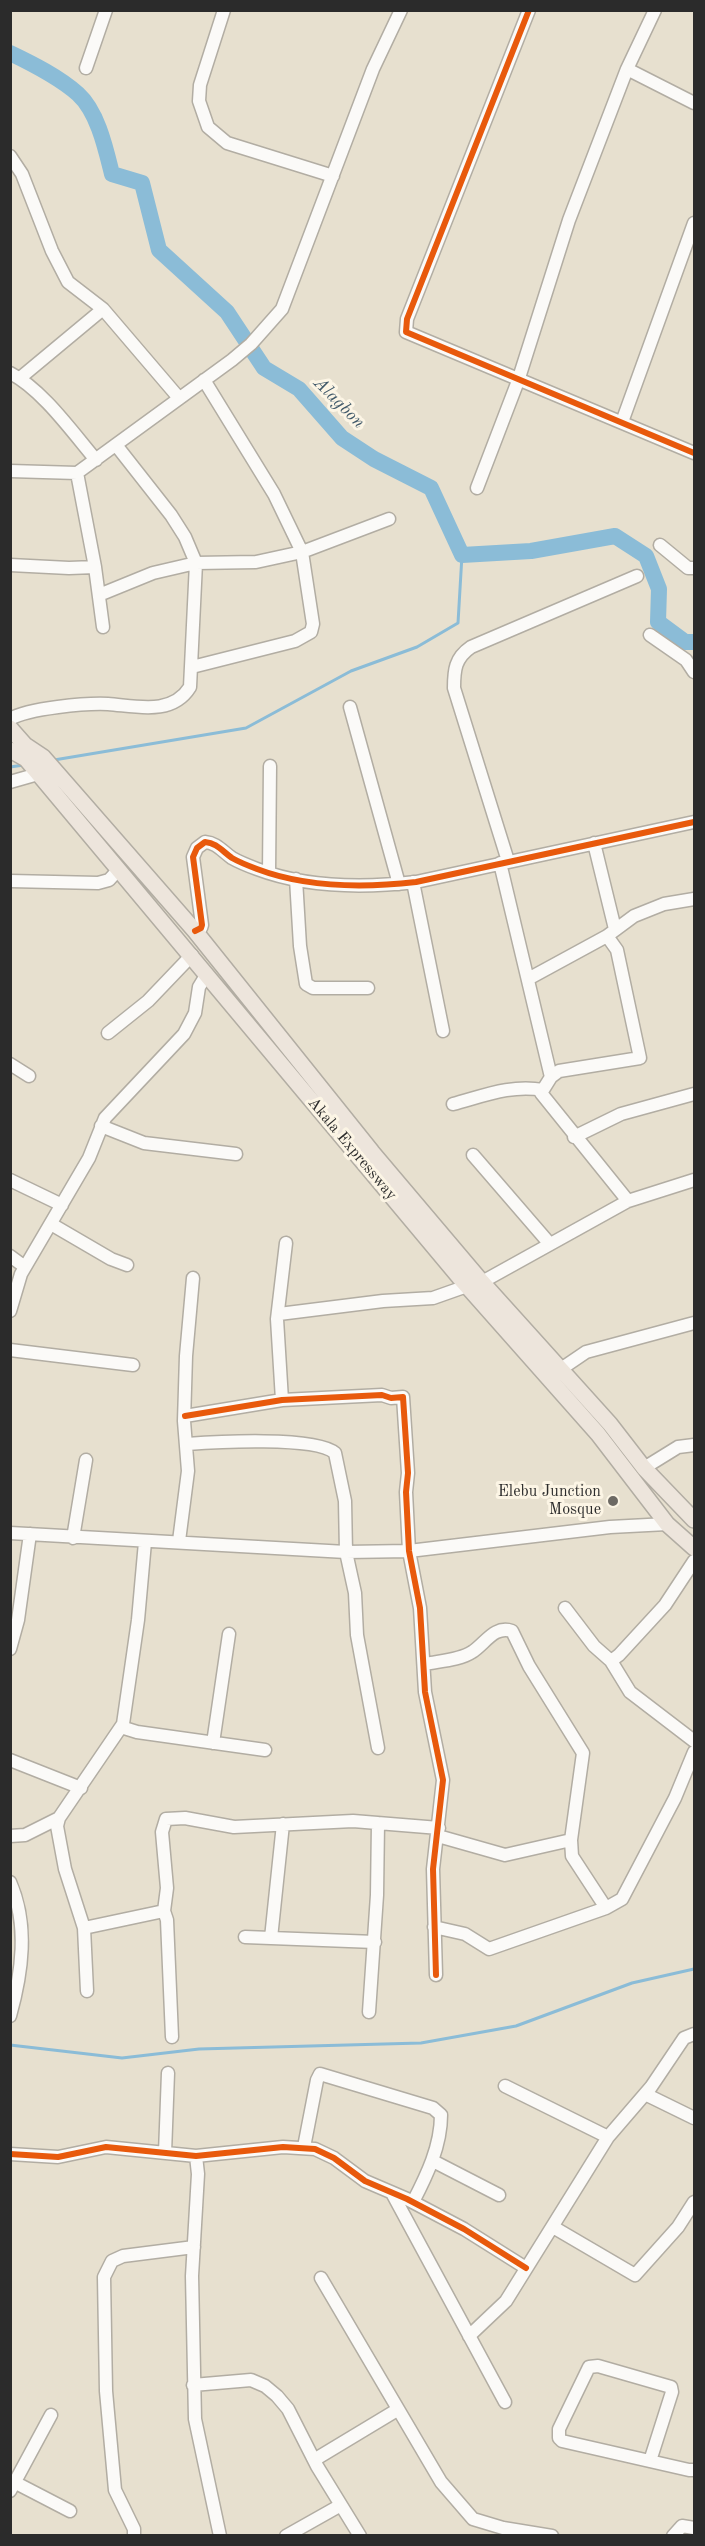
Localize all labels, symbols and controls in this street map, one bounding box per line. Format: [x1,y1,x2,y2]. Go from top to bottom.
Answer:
water label: Alagbon [309,373,369,433]
street label: Akala Expressway [303,1094,401,1204]
place label: Elebu Junction Mosque [498,1482,601,1520]
marker: Elebu Junction Mosque [606,1494,620,1508]

